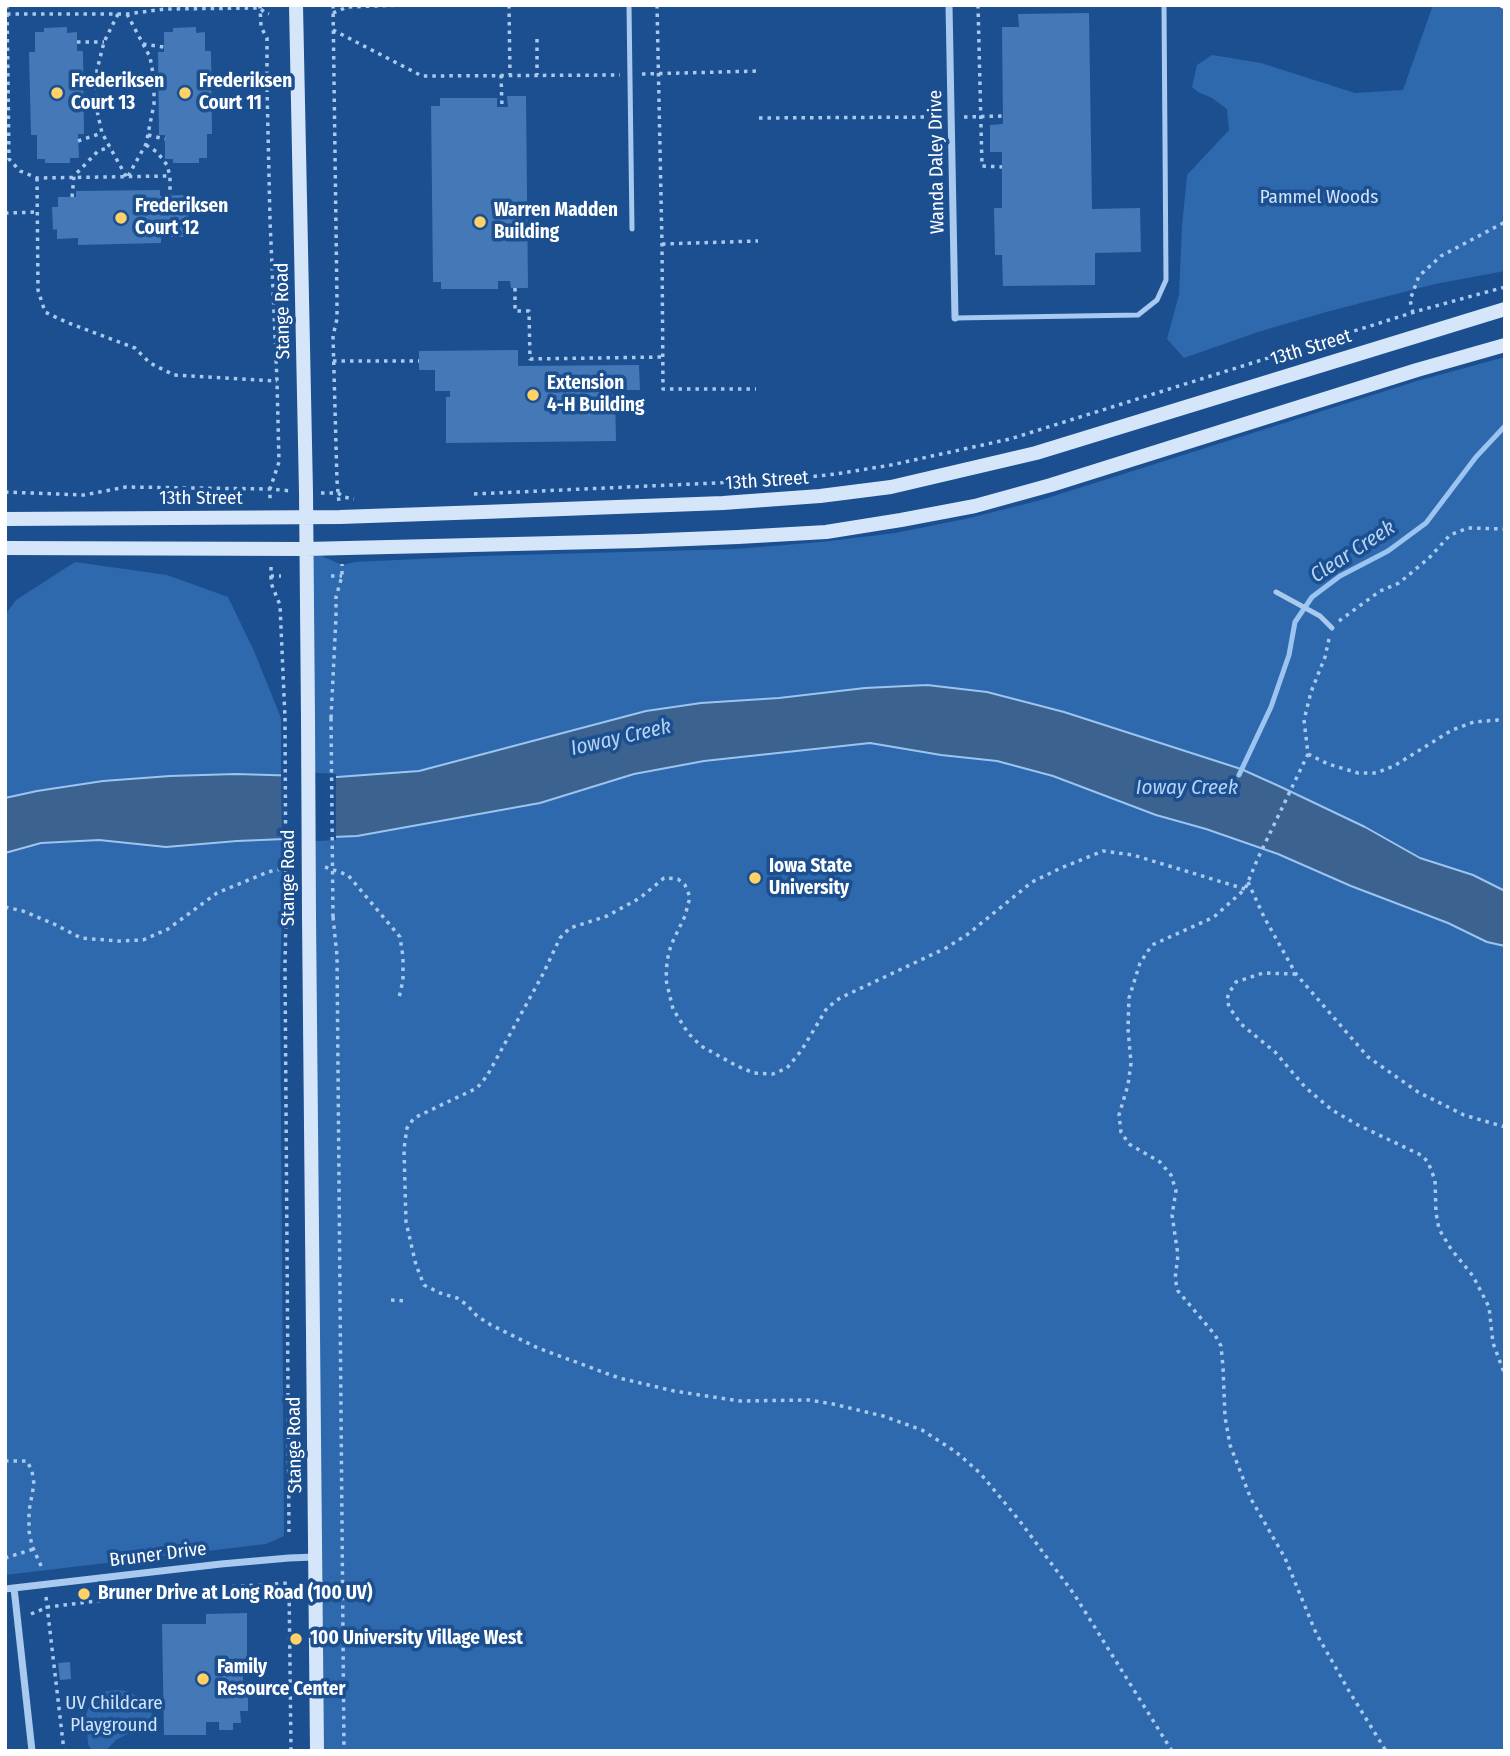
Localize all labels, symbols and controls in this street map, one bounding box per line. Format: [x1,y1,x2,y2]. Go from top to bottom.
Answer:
place label: Frederiksen Court 13 [71,71,164,115]
place label: Frederiksen Court 11 [199,71,292,115]
marker: Frederiksen Court 13 [49,85,65,101]
marker: Frederiksen Court 11 [177,85,193,101]
street label: Wanda Daley Drive [924,90,950,234]
park label: Pammel Woods [1260,187,1378,209]
place label: Frederiksen Court 12 [135,196,228,240]
place label: Warren Madden Building [494,200,618,244]
marker: Frederiksen Court 12 [113,210,129,226]
marker: Warren Madden Building [472,214,488,230]
street label: Stange Road [271,262,295,360]
street label: 13th Street [1268,325,1354,371]
place label: Extension 4-H Building [547,373,644,417]
marker: Extension 4-H Building [525,387,541,403]
street label: 13th Street [725,467,809,495]
street label: 13th Street [159,488,243,510]
water label: Clear Creek [1306,515,1400,589]
water label: Ioway Creek [568,714,674,762]
water label: Ioway Creek [1136,775,1238,801]
street label: Stange Road [278,830,300,926]
place label: Iowa State University [769,856,852,900]
marker: Iowa State University [747,870,763,886]
street label: Stange Road [283,1396,307,1494]
street label: Bruner Drive [108,1538,208,1572]
place label: Bruner Drive at Long Road (100 UV) [98,1583,373,1605]
marker: Bruner Drive at Long Road (100 UV) [76,1586,92,1602]
place label: 100 University Village West [310,1628,523,1650]
marker: 100 University Village West [288,1631,304,1647]
place label: Family Resource Center [217,1657,345,1701]
marker: Family Resource Center [195,1671,211,1687]
park label: UV Childcare Playground [65,1693,163,1737]

